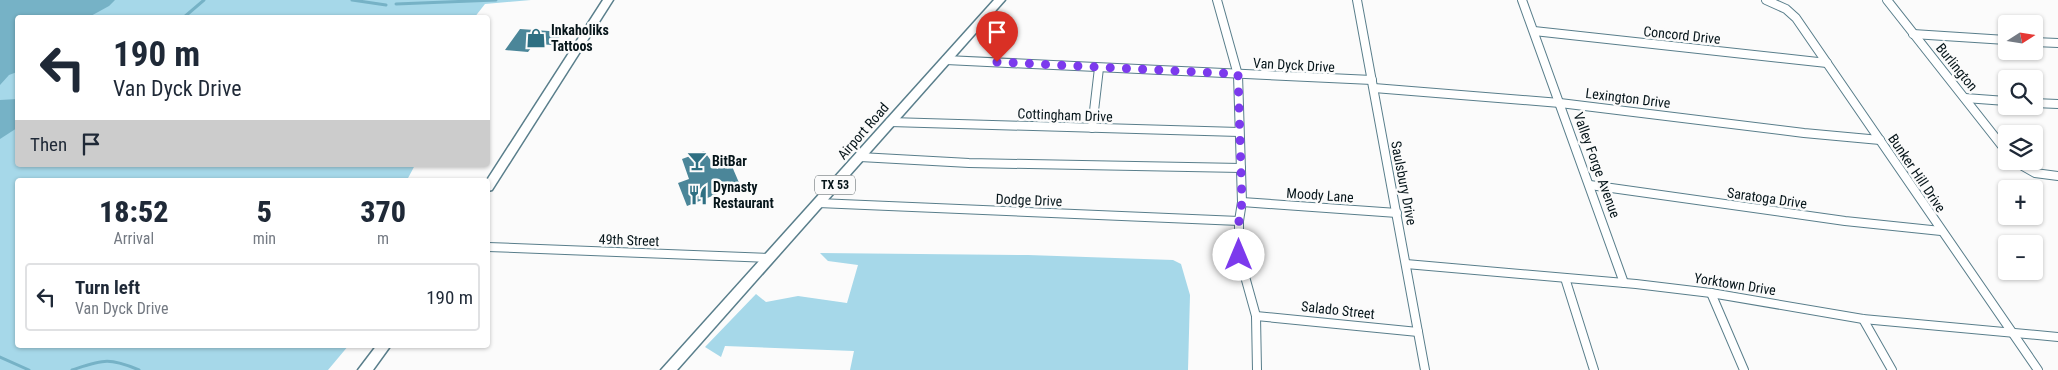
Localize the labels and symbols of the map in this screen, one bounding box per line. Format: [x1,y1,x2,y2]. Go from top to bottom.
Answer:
pin [976,11,1018,62]
north arrow [1998,15,2042,60]
place label: Inkaholiks Tattoos [551,22,609,54]
street label: Concord Drive [1643,23,1722,47]
shop icon: Inkaholiks Tattoos [525,27,547,49]
street label: Burlington [1933,40,1981,94]
street label: Van Dyck Drive [1253,55,1336,75]
street label: Lexington Drive [1585,85,1672,111]
street label: Airport Road [834,100,892,162]
street label: Cottingham Drive [1017,105,1113,125]
street label: Valley Forge Avenue [1571,110,1624,220]
street label: Bunker Hill Drive [1885,131,1949,216]
street label: Saulsbury Drive [1388,140,1420,227]
bar icon: BitBar [686,150,708,172]
place label: BitBar [712,153,747,169]
road number: TX 53 [815,176,855,194]
place label: Dynasty Restaurant [713,179,774,211]
restaurant icon: Dynasty Restaurant [687,184,709,206]
street label: Saratoga Drive [1726,184,1808,212]
street label: Moody Lane [1286,185,1355,205]
street label: Dodge Drive [995,191,1063,209]
position arrow [1212,228,1264,280]
street label: 49th Street [598,231,660,249]
street label: Yorktown Drive [1693,270,1777,298]
street label: Salado Street [1300,298,1376,322]

